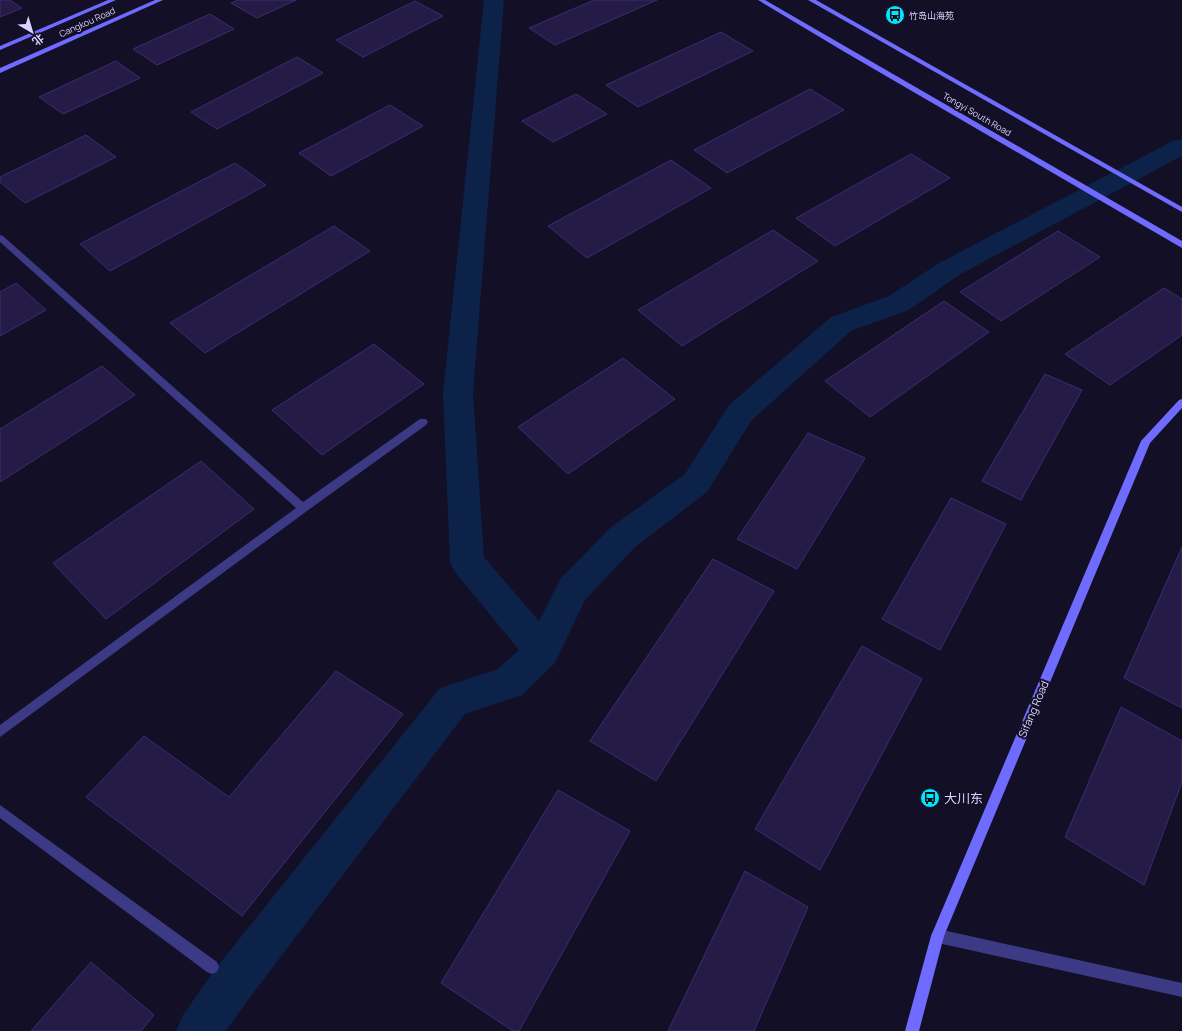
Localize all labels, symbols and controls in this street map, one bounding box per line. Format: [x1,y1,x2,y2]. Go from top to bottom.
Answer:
street label: Cangkou Road [57,4,117,40]
bus stop icon: 竹岛山海苑 [884,4,906,26]
place label: 竹岛山海苑 [909,9,954,22]
north arrow [12,12,52,52]
text: 北 [30,31,47,50]
street label: Tongyi South Road [940,89,1014,139]
street label: Sifang Road [1014,678,1052,740]
bus stop icon: 大川东 [919,787,941,809]
place label: 大川东 [944,789,983,807]

